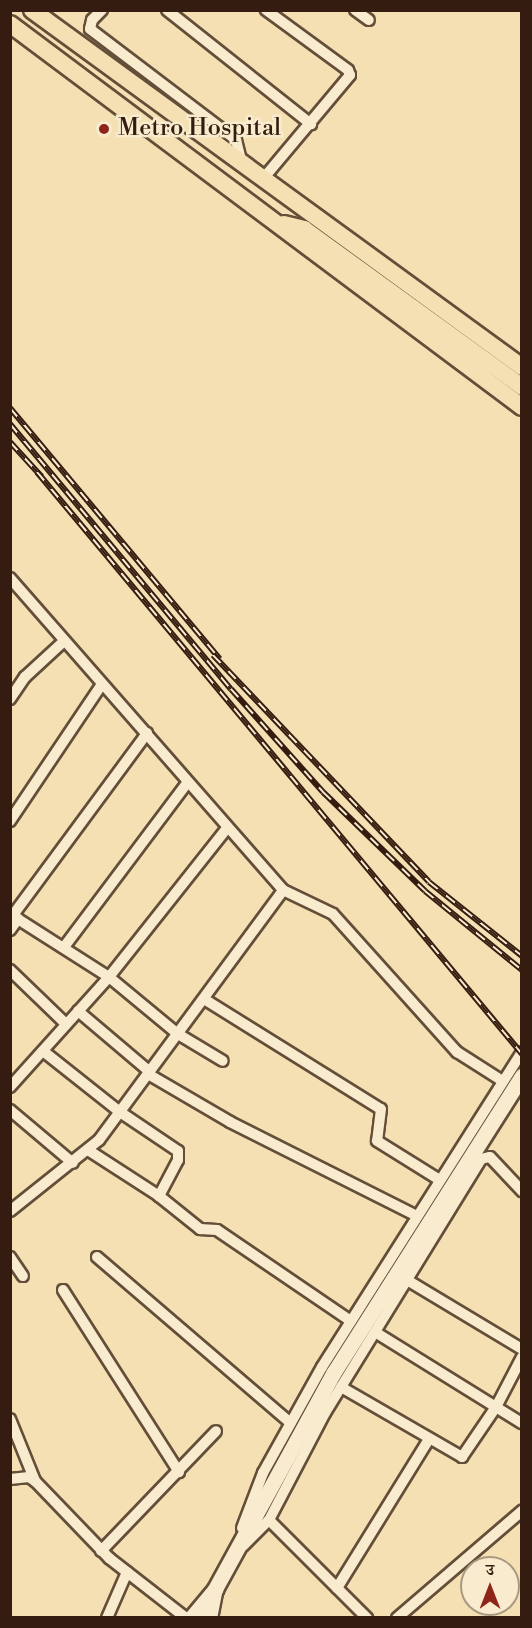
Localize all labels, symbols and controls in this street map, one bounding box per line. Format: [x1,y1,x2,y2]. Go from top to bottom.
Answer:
place label: Metro Hospital [118,115,281,143]
marker: Metro Hospital [95,120,113,138]
north arrow [460,1556,520,1616]
text: उ [486,1560,494,1580]

